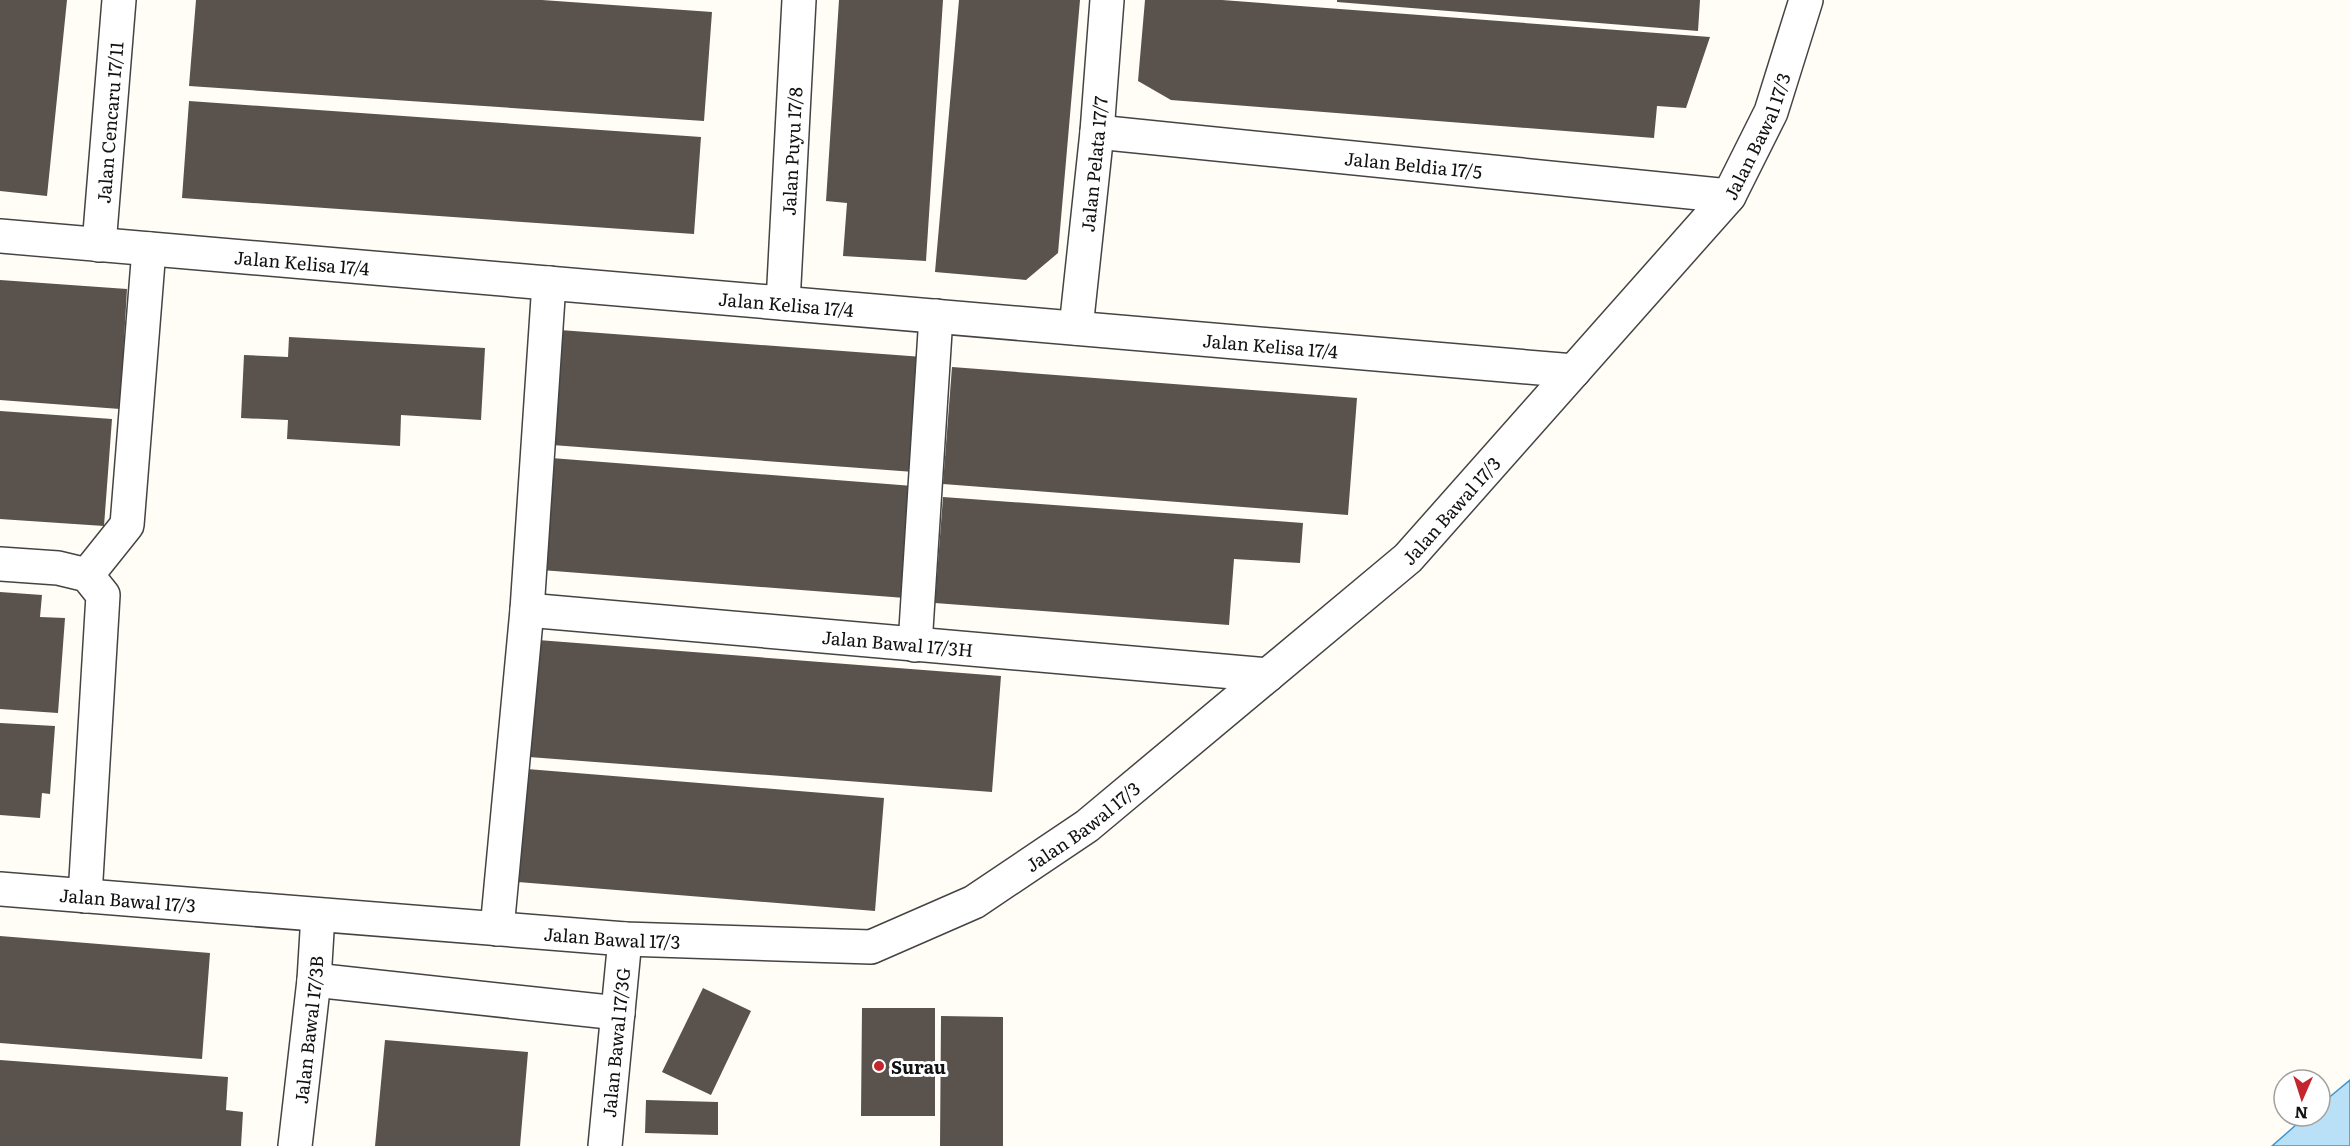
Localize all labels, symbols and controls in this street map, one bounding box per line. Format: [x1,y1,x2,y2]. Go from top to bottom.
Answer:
street label: Jalan Cencaru 17/11 [89,40,129,204]
street label: Jalan Bawal 17/3 [1716,69,1796,204]
street label: Jalan Puyu 17/8 [774,86,808,216]
street label: Jalan Pelata 17/7 [1073,95,1113,233]
street label: Jalan Beldia 17/5 [1343,144,1484,184]
street label: Jalan Kelisa 17/4 [233,243,371,281]
street label: Jalan Kelisa 17/4 [717,284,855,323]
street label: Jalan Kelisa 17/4 [1202,326,1339,364]
street label: Jalan Bawal 17/3 [1395,450,1506,570]
street label: Jalan Bawal 17/3H [821,622,974,663]
street label: Jalan Bawal 17/3 [1020,774,1145,877]
street label: Jalan Bawal 17/3 [58,880,197,918]
street label: Jalan Bawal 17/3 [543,919,681,954]
street label: Jalan Bawal 17/3B [286,955,329,1105]
street label: Jalan Bawal 17/3G [594,966,636,1119]
place label: Surau [891,1053,946,1080]
marker: Surau [872,1059,886,1073]
north arrow [2272,1068,2332,1128]
text: N [2294,1102,2309,1126]

